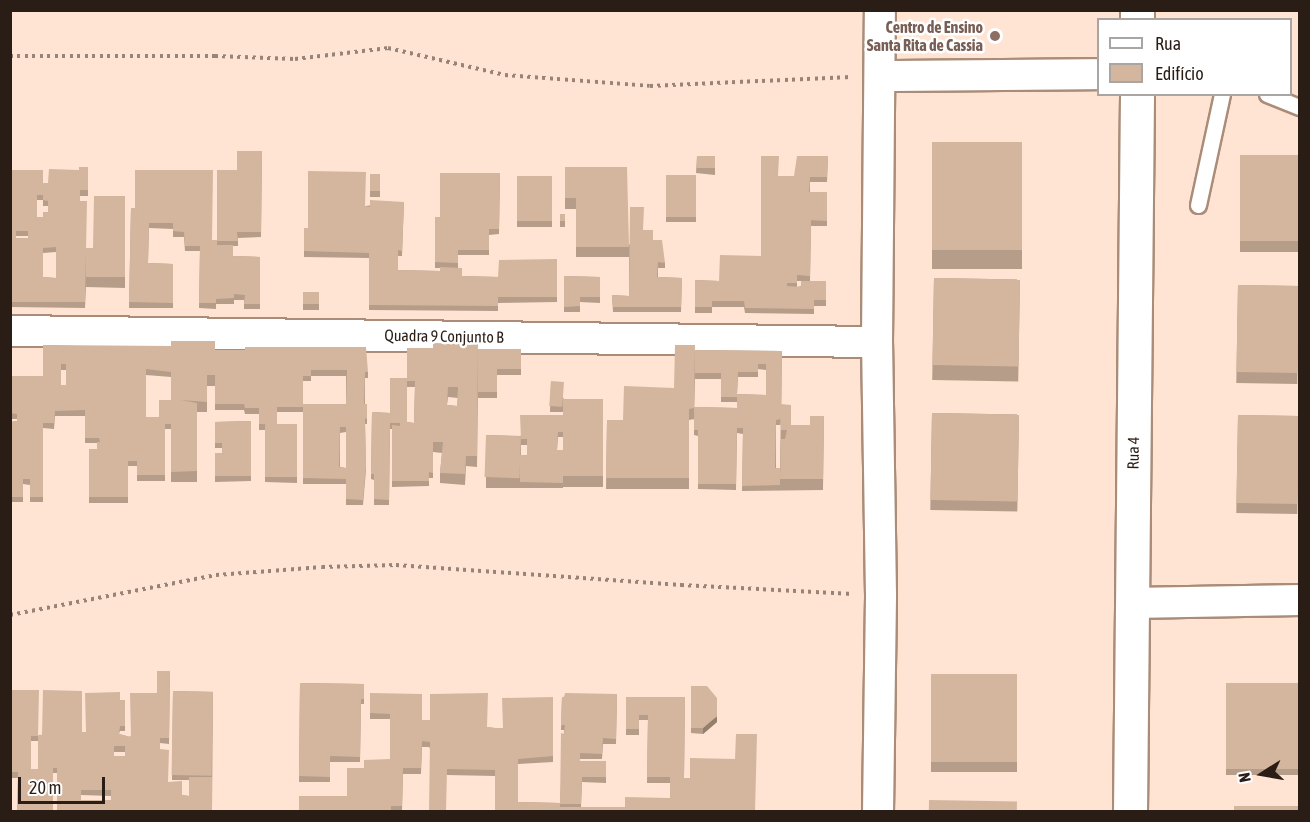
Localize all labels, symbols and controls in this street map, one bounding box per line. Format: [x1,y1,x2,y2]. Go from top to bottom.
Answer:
place label: Centro de Ensino Santa Rita de Cassia [867,17,983,55]
legend [1097,18,1292,96]
marker: Centro de Ensino Santa Rita de Cassia [988,29,1002,43]
text: Rua [1155,33,1181,54]
text: Edifício [1155,63,1204,84]
street label: Quadra 9 Conjunto B [384,325,504,347]
street label: Rua 4 [1123,436,1143,470]
north arrow [1232,744,1292,804]
scale bar [21,765,108,803]
text: N [1235,771,1254,784]
text: 20 m [29,777,61,798]

